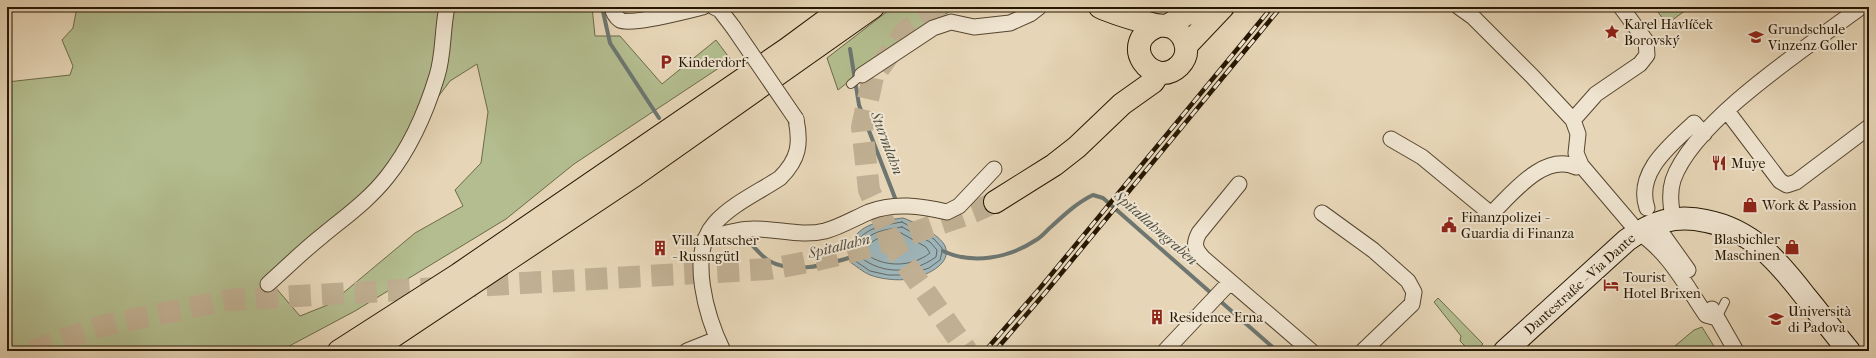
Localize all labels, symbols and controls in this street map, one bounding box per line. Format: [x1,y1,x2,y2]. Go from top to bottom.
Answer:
place label: Karel Havlíček Borovský [1624,16,1714,49]
place label: Grundschule Vinzenz Goller [1767,21,1857,54]
place icon: Karel Havlíček Borovský [1603,23,1621,41]
school or university icon: Grundschule Vinzenz Goller [1747,28,1765,46]
parking icon: Kinderdorf [657,53,675,71]
place label: Kinderdorf [678,54,749,71]
water label: Sturmlahn [866,108,907,177]
restaurant icon: Muye [1710,154,1728,172]
place label: Muye [1731,155,1766,172]
water label: Spitallahngraben [1110,186,1201,269]
shop icon: Work & Passion [1741,196,1759,214]
place label: Work & Passion [1761,197,1857,214]
place label: Finanzpolizei - Guardia di Finanza [1461,209,1575,242]
public building icon: Finanzpolizei - Guardia di Finanza [1440,216,1458,234]
water label: Spitallahn [805,230,872,263]
street label: Dantestraße - Via Dante [1521,230,1639,338]
place label: Blasbichler Maschinen [1713,231,1780,264]
place label: Villa Matscher - Russngütl [671,232,759,265]
shop icon: Blasbichler Maschinen [1783,238,1801,256]
building icon: Villa Matscher - Russngütl [651,239,669,257]
place label: Tourist Hotel Brixen [1623,269,1701,302]
hotel icon: Tourist Hotel Brixen [1602,276,1620,294]
place label: Università di Padova [1788,303,1852,336]
building icon: Residence Erna [1148,308,1166,326]
place label: Residence Erna [1169,309,1263,326]
school or university icon: Università di Padova [1767,310,1785,328]

